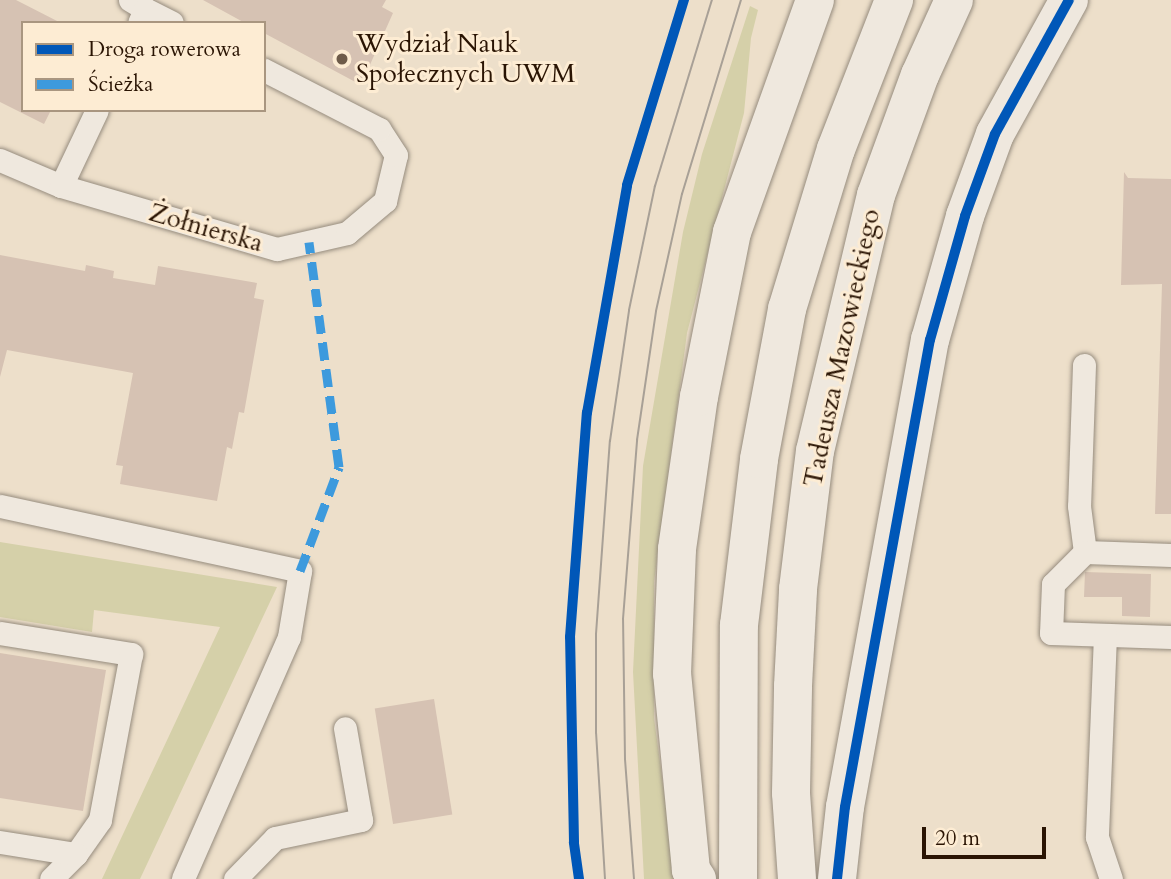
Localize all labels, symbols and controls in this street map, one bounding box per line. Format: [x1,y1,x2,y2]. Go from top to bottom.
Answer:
legend [21,21,266,112]
place label: Wydział Nauk Społecznych UWM [356,28,575,90]
text: Droga rowerowa [88,35,241,64]
marker: Wydział Nauk Społecznych UWM [334,51,350,67]
text: Ścieżka [88,70,153,99]
street label: Żołnierska [145,197,267,259]
street label: Tadeusza Mazowieckiego [797,206,887,490]
scale bar [926,812,1050,856]
text: 20 m [935,824,980,853]

